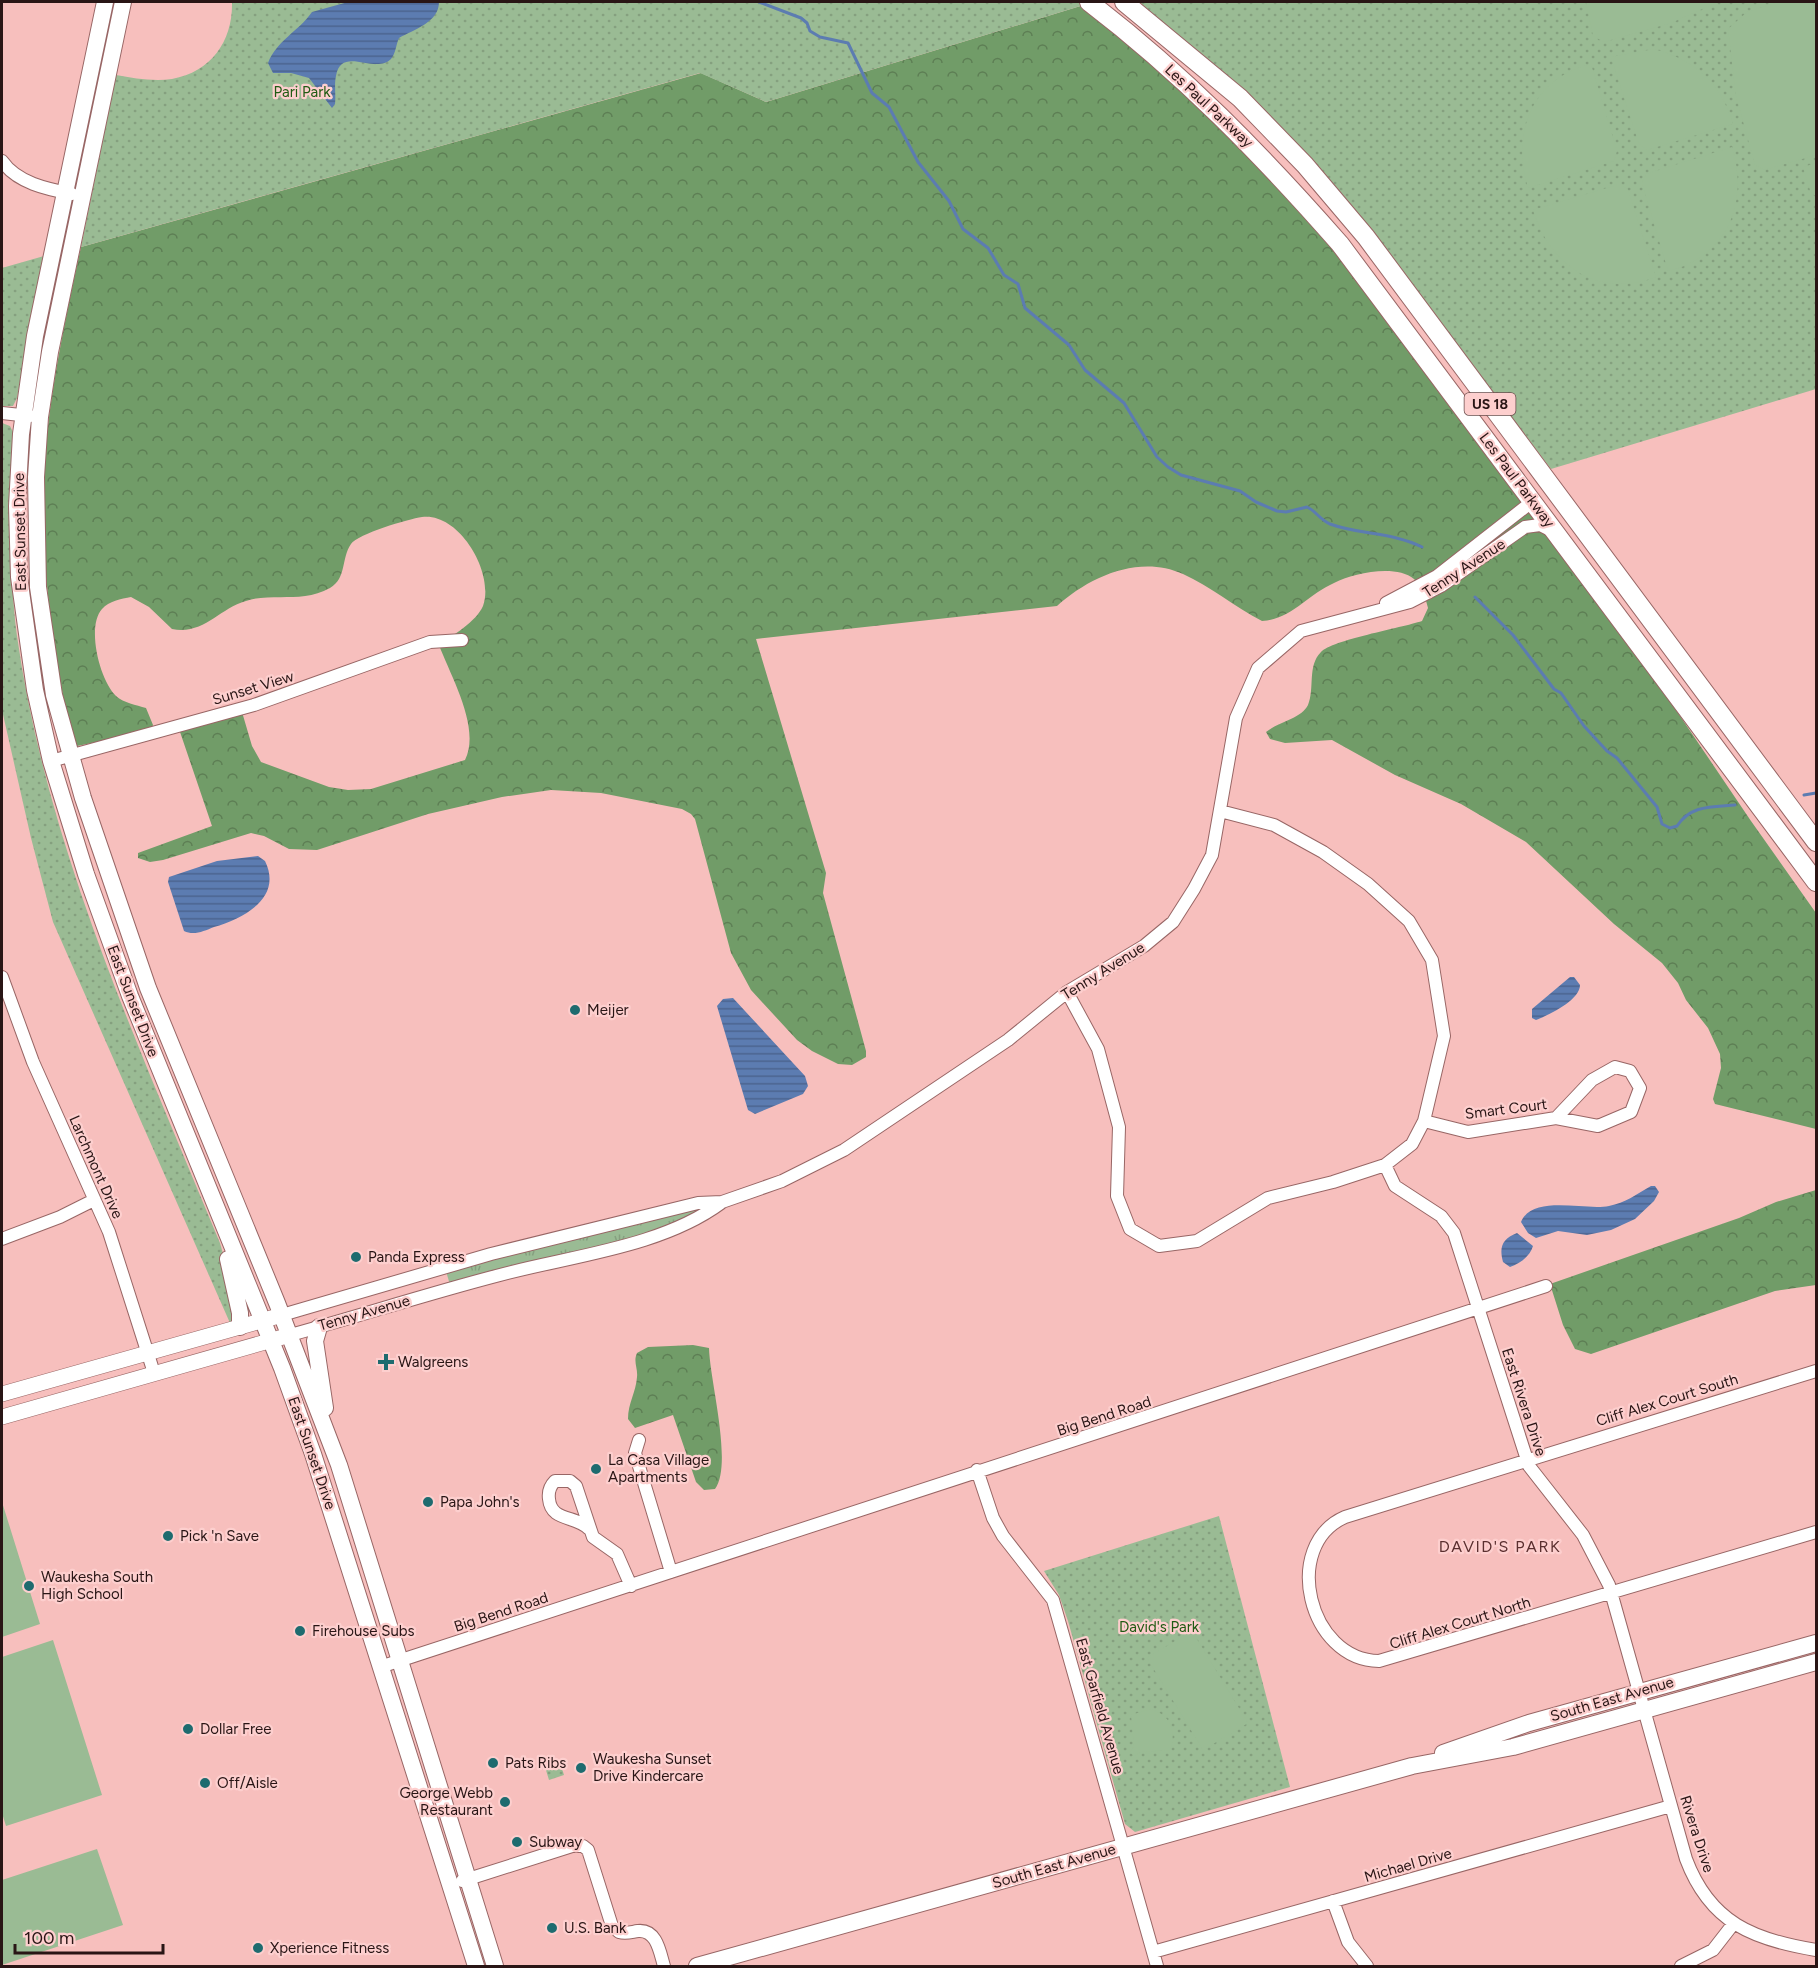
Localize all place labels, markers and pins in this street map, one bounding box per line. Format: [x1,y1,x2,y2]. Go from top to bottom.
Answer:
place label: Meijer [587,1001,629,1019]
marker: Meijer [568,1003,582,1017]
place label: Panda Express [368,1248,465,1266]
marker: Panda Express [349,1250,363,1264]
place label: Walgreens [398,1353,468,1371]
marker: Walgreens [379,1355,393,1369]
place label: La Casa Village Apartments [608,1451,709,1486]
marker: La Casa Village Apartments [589,1462,603,1476]
place label: Papa John's [440,1493,520,1511]
marker: Papa John's [421,1495,435,1509]
place label: Pick 'n Save [180,1527,259,1545]
marker: Pick 'n Save [161,1529,175,1543]
place label: Waukesha South High School [41,1568,153,1603]
marker: Waukesha South High School [22,1579,36,1593]
place label: Firehouse Subs [312,1622,415,1640]
marker: Firehouse Subs [293,1624,307,1638]
place label: Dollar Free [200,1720,272,1738]
marker: Dollar Free [181,1722,195,1736]
place label: Waukesha Sunset Drive Kindercare [593,1750,712,1785]
place label: Pats Ribs [505,1754,566,1772]
marker: Pats Ribs [486,1756,500,1770]
marker: Waukesha Sunset Drive Kindercare [574,1761,588,1775]
place label: Off/Aisle [217,1774,278,1792]
marker: Off/Aisle [198,1776,212,1790]
place label: George Webb Restaurant [399,1784,493,1819]
marker: George Webb Restaurant [498,1795,512,1809]
place label: Subway [529,1833,582,1851]
marker: Subway [510,1835,524,1849]
place label: U.S. Bank [564,1919,627,1937]
marker: U.S. Bank [545,1921,559,1935]
place label: Xperience Fitness [270,1939,389,1957]
marker: Xperience Fitness [251,1941,265,1955]

